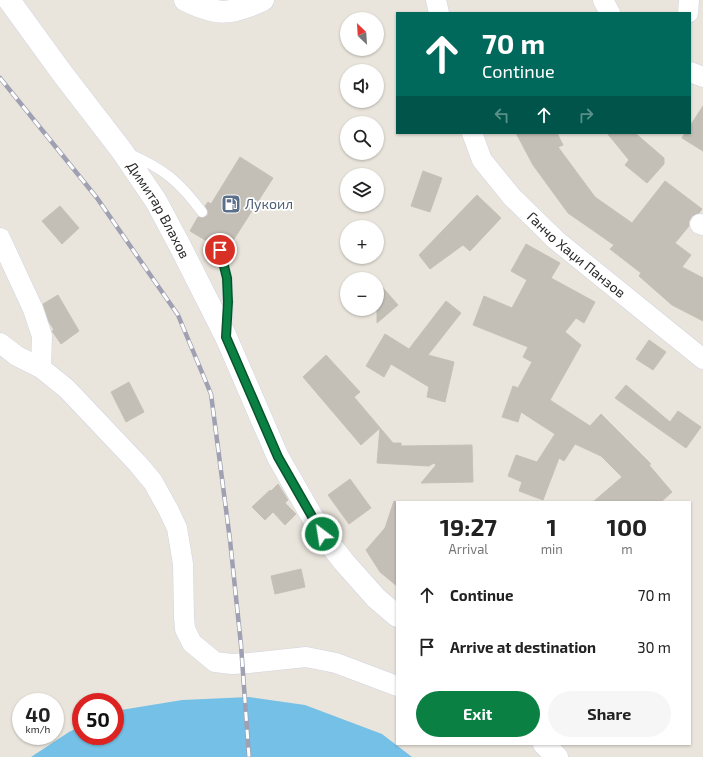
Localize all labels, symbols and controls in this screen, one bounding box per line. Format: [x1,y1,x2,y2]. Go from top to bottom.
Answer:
north arrow [340,12,384,56]
map controls [340,12,384,316]
text: 70 m [482,26,545,60]
icon: ahead [416,28,468,80]
text: Continue [482,60,555,82]
button: sound [340,64,384,108]
icon: left [491,104,513,126]
icon: ahead [533,104,555,126]
icon: right [575,104,597,126]
button: search [340,116,384,160]
street label: Димитар Влахов [124,158,194,261]
button: layers [340,168,384,212]
fuel station icon: Лукоил [220,193,242,215]
place label: Лукоил [245,195,293,212]
street label: Ганчо Хаџи Панзов [524,208,629,301]
button: + [340,220,384,264]
pin [203,233,237,267]
icon: arrive [209,239,231,261]
button: − [340,272,384,316]
text: 19:27 [440,512,497,541]
text: 1 [547,512,557,541]
text: 100 [607,512,647,541]
position arrow [301,513,343,555]
text: Arrival [449,541,488,557]
text: min [541,541,563,557]
text: m [621,541,633,557]
icon: ahead [416,584,438,606]
text: Continue [450,586,513,604]
text: 70 m [638,586,671,604]
icon: arrive [416,636,438,658]
text: Arrive at destination [450,638,596,656]
text: 30 m [637,638,671,656]
button: Exit [416,691,540,737]
button: Share [548,691,671,737]
speed limit sign: 50 [72,693,124,745]
text: 40 [25,702,51,726]
text: km/h [26,723,50,735]

